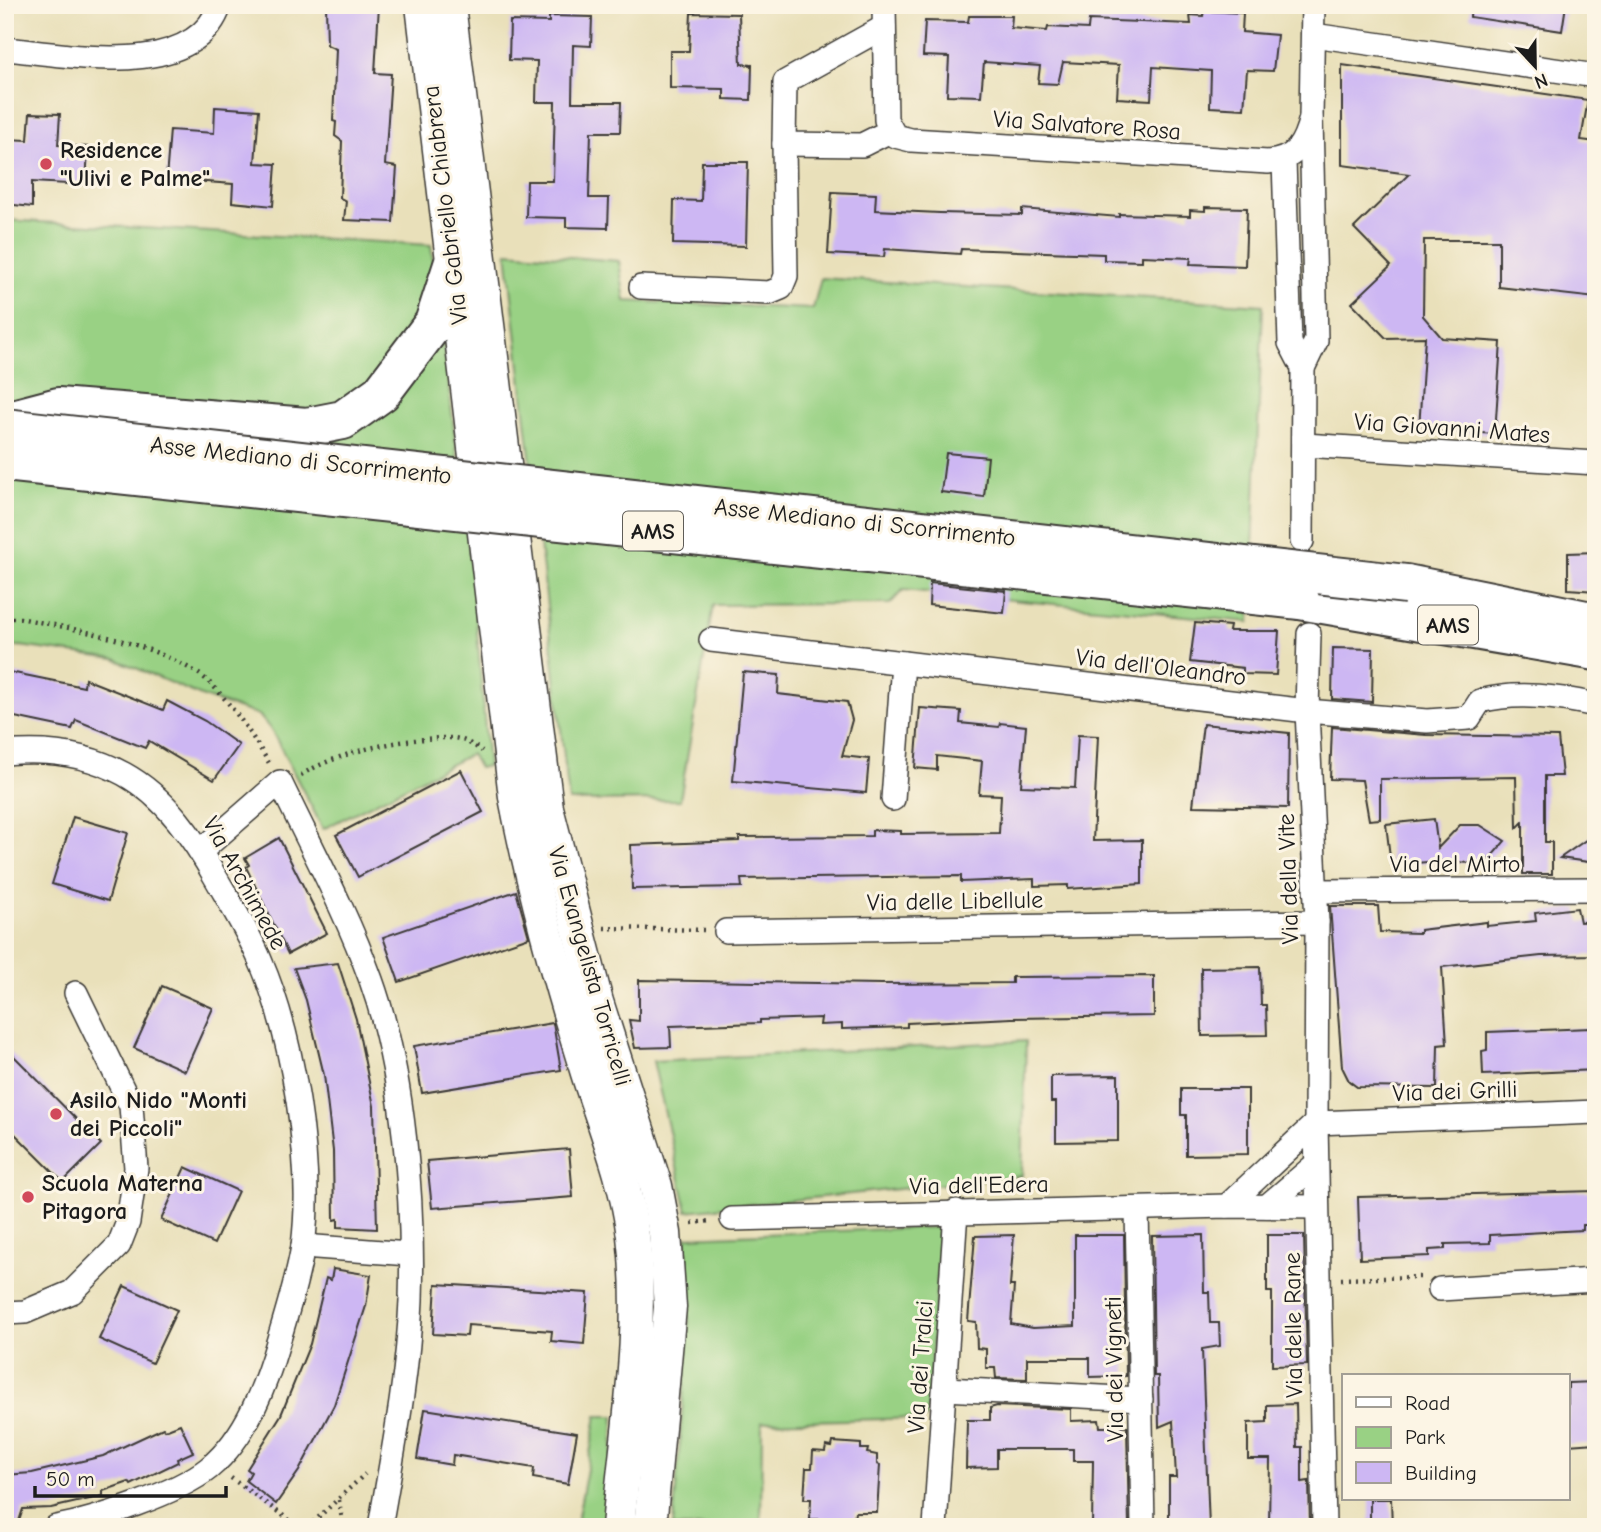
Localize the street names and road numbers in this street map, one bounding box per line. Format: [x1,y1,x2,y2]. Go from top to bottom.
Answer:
street label: Via Gabriello Chiabrera [416,84,474,326]
street label: Via Salvatore Rosa [992,104,1182,146]
street label: Via Giovanni Mates [1353,407,1551,449]
street label: Asse Mediano di Scorrimento [149,430,453,490]
street label: Asse Mediano di Scorrimento [713,492,1017,552]
road number: AMS [623,512,683,551]
road number: AMS [1418,606,1478,645]
street label: Via dell'Oleandro [1074,643,1248,691]
street label: Via Archimede [197,812,293,954]
street label: Via della Vite [1272,813,1304,945]
street label: Via Evangelista Torricelli [542,843,638,1089]
street label: Via del Mirto [1390,850,1520,878]
street label: Via delle Libellule [867,885,1043,917]
street label: Via dei Grilli [1392,1075,1518,1107]
street label: Via dell'Edera [909,1170,1049,1200]
street label: Via delle Rane [1278,1252,1308,1398]
street label: Via dei Vigneti [1099,1296,1129,1442]
street label: Via dei Tralci [901,1300,939,1434]

